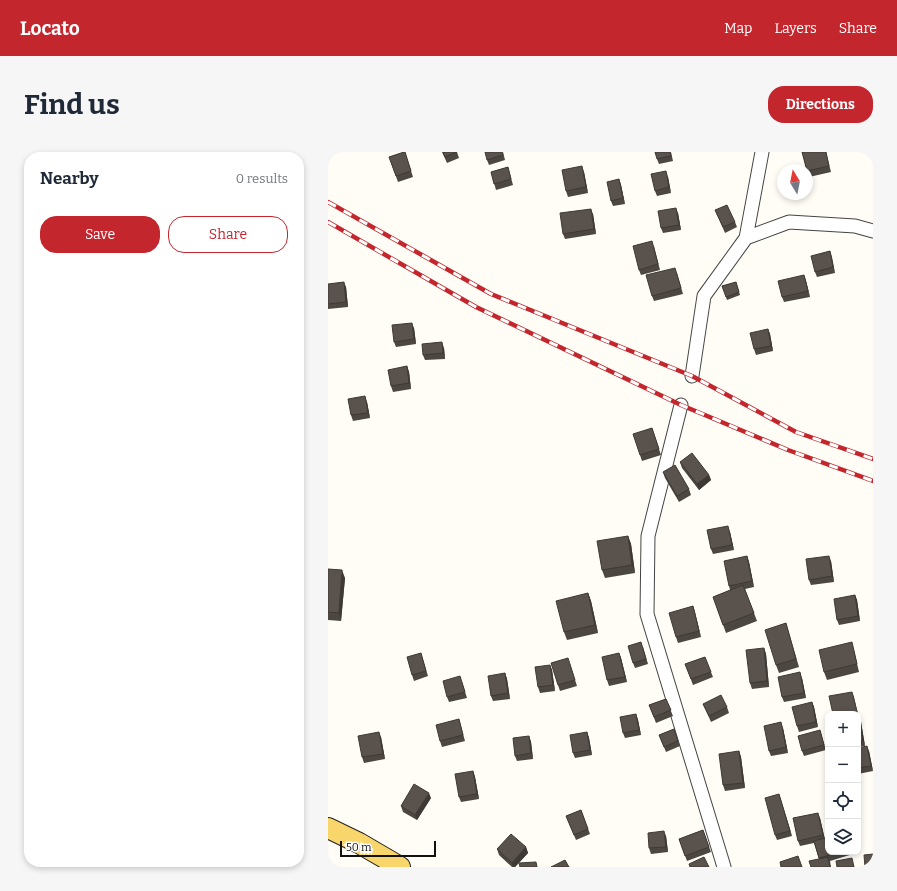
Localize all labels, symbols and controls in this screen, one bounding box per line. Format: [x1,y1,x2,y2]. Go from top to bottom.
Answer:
text: Locato [20,17,80,40]
text: Map [724,20,752,37]
text: Layers [774,20,817,37]
text: Share [839,20,877,37]
button: Directions [768,86,873,123]
text: Find us [24,88,120,121]
north arrow [777,164,813,200]
text: Nearby [40,168,99,189]
text: 0 results [236,171,288,186]
button: Save [40,216,160,253]
button: Share [168,216,288,253]
map controls [825,711,861,855]
button: + [825,711,861,747]
button: − [825,747,861,783]
button: locate [825,783,861,819]
button: layers [825,819,861,855]
scale bar [340,839,436,858]
text: 50 m [346,841,372,854]

